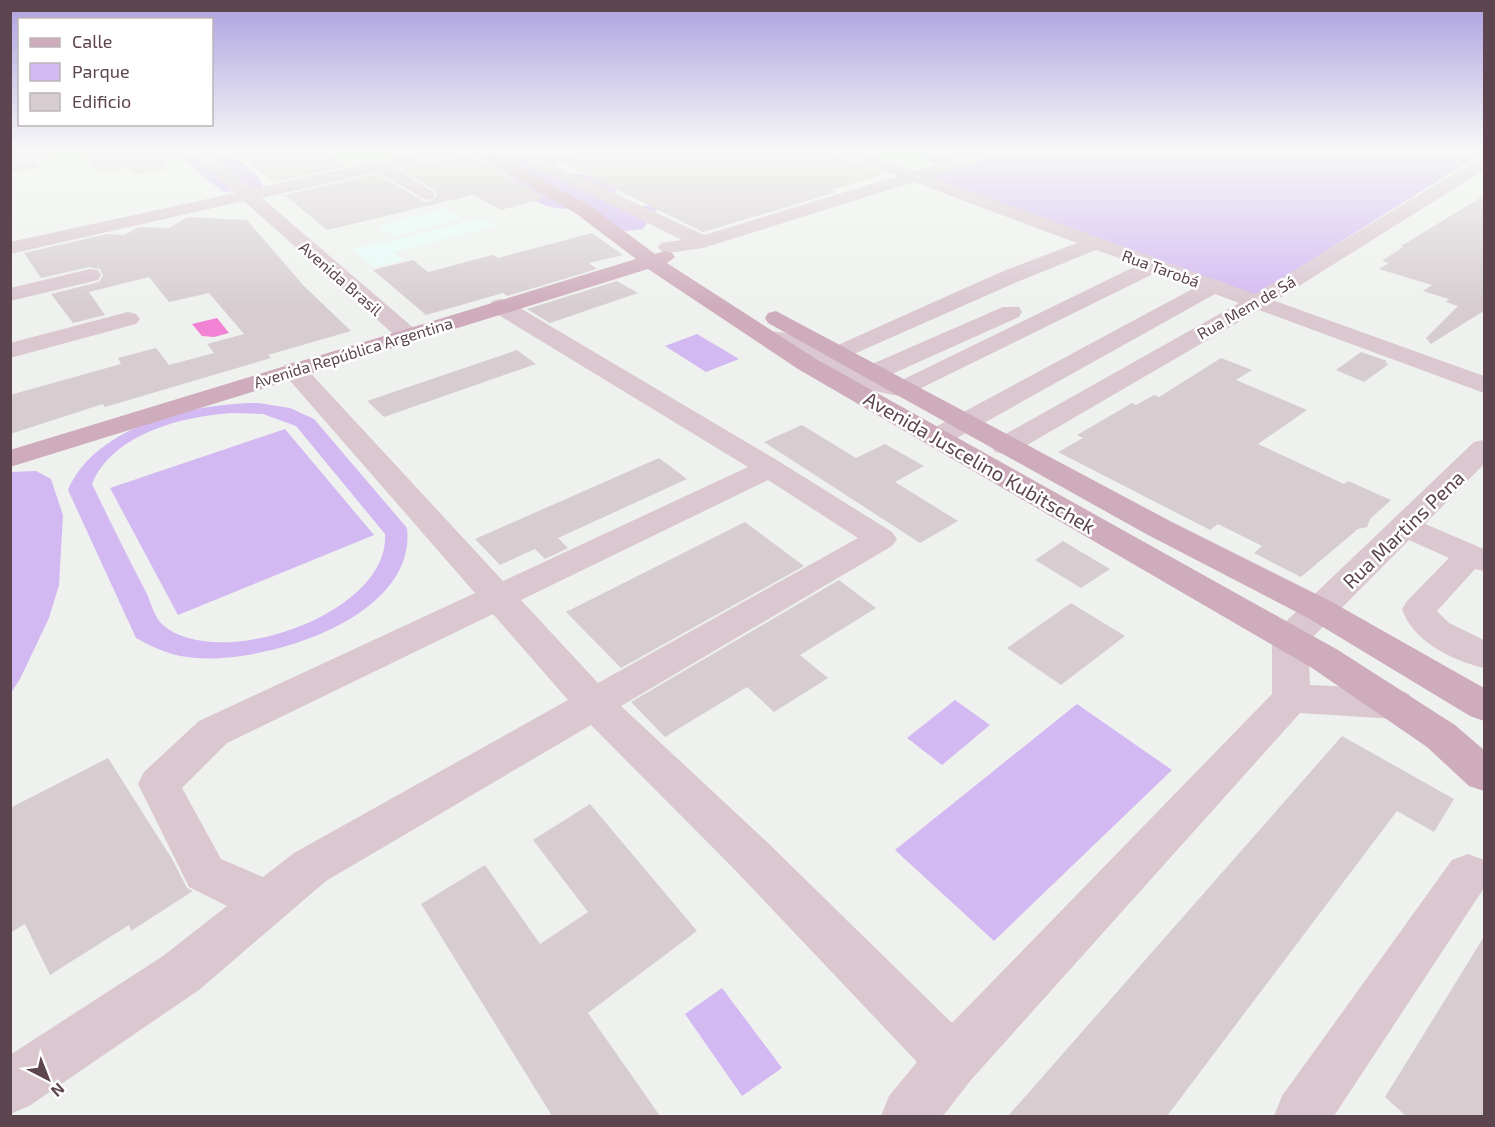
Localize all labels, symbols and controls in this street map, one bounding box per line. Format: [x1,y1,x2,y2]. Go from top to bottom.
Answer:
legend [18,18,213,126]
text: Calle [72,30,113,52]
text: Parque [72,60,130,82]
text: Edificio [72,90,131,112]
street label: Avenida Brasil [296,237,386,319]
street label: Rua Tarobá [1120,245,1202,291]
street label: Rua Mem de Sá [1193,271,1299,343]
street label: Avenida República Argentina [251,313,455,391]
street label: Avenida Juscelino Kubitschek [860,386,1100,538]
street label: Rua Martins Pena [1337,465,1469,593]
north arrow [18,1049,78,1109]
text: N [48,1080,69,1101]

